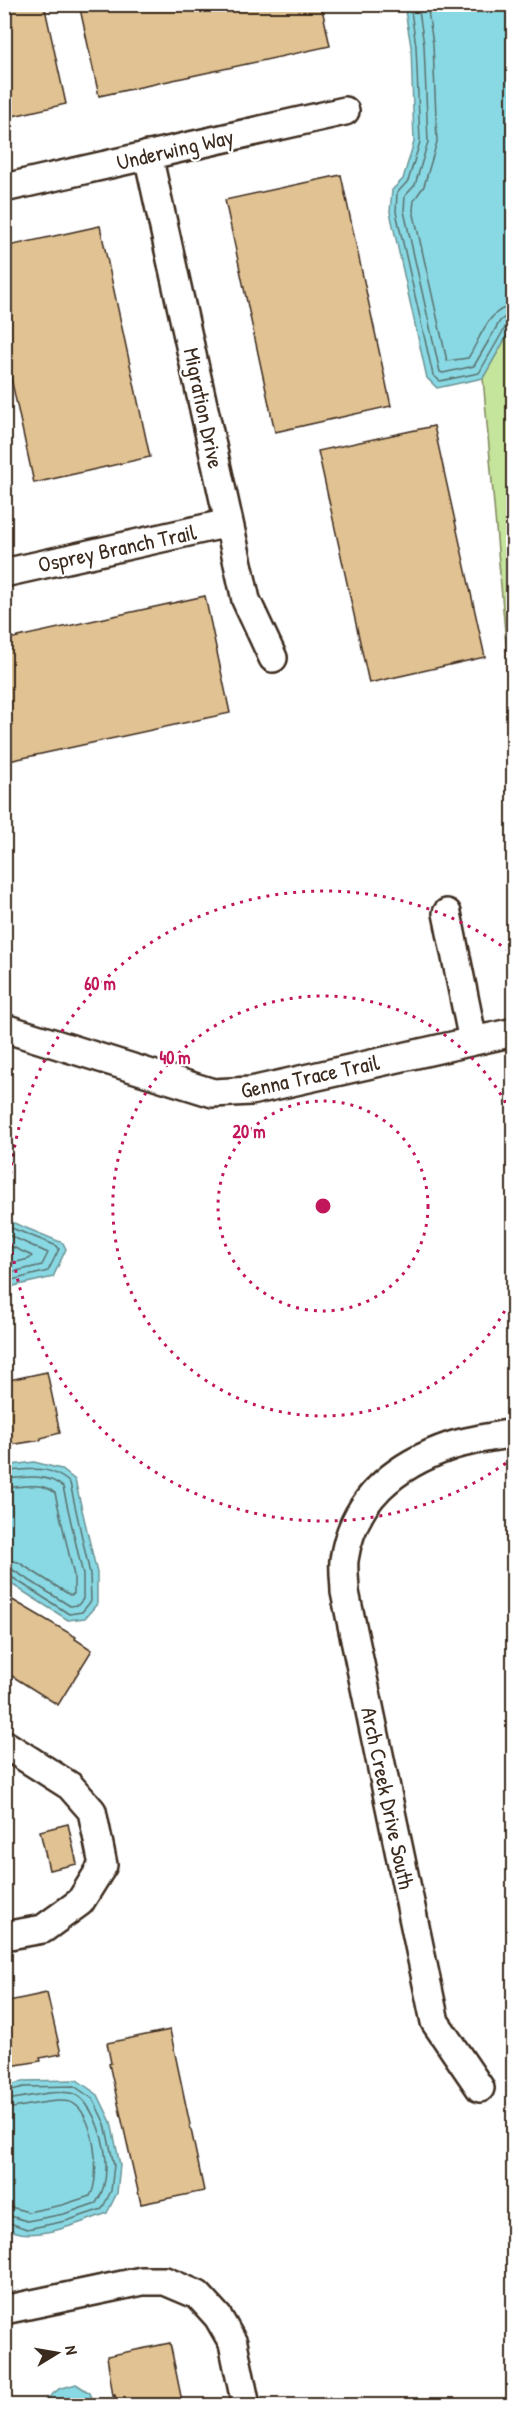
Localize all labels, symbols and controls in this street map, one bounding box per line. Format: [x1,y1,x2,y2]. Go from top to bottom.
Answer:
street label: Underwing Way [114,121,236,177]
street label: Migration Drive [177,345,231,471]
street label: Osprey Branch Trail [35,517,199,579]
text: 60 m [84,971,116,996]
text: 40 m [159,1045,191,1070]
street label: Genna Trace Trail [238,1047,382,1105]
text: 20 m [233,1119,265,1144]
centre of rings [313,1196,333,1216]
street label: Arch Creek Drive South [354,1704,422,1892]
north arrow [27,2323,87,2383]
text: N [60,2344,83,2357]

